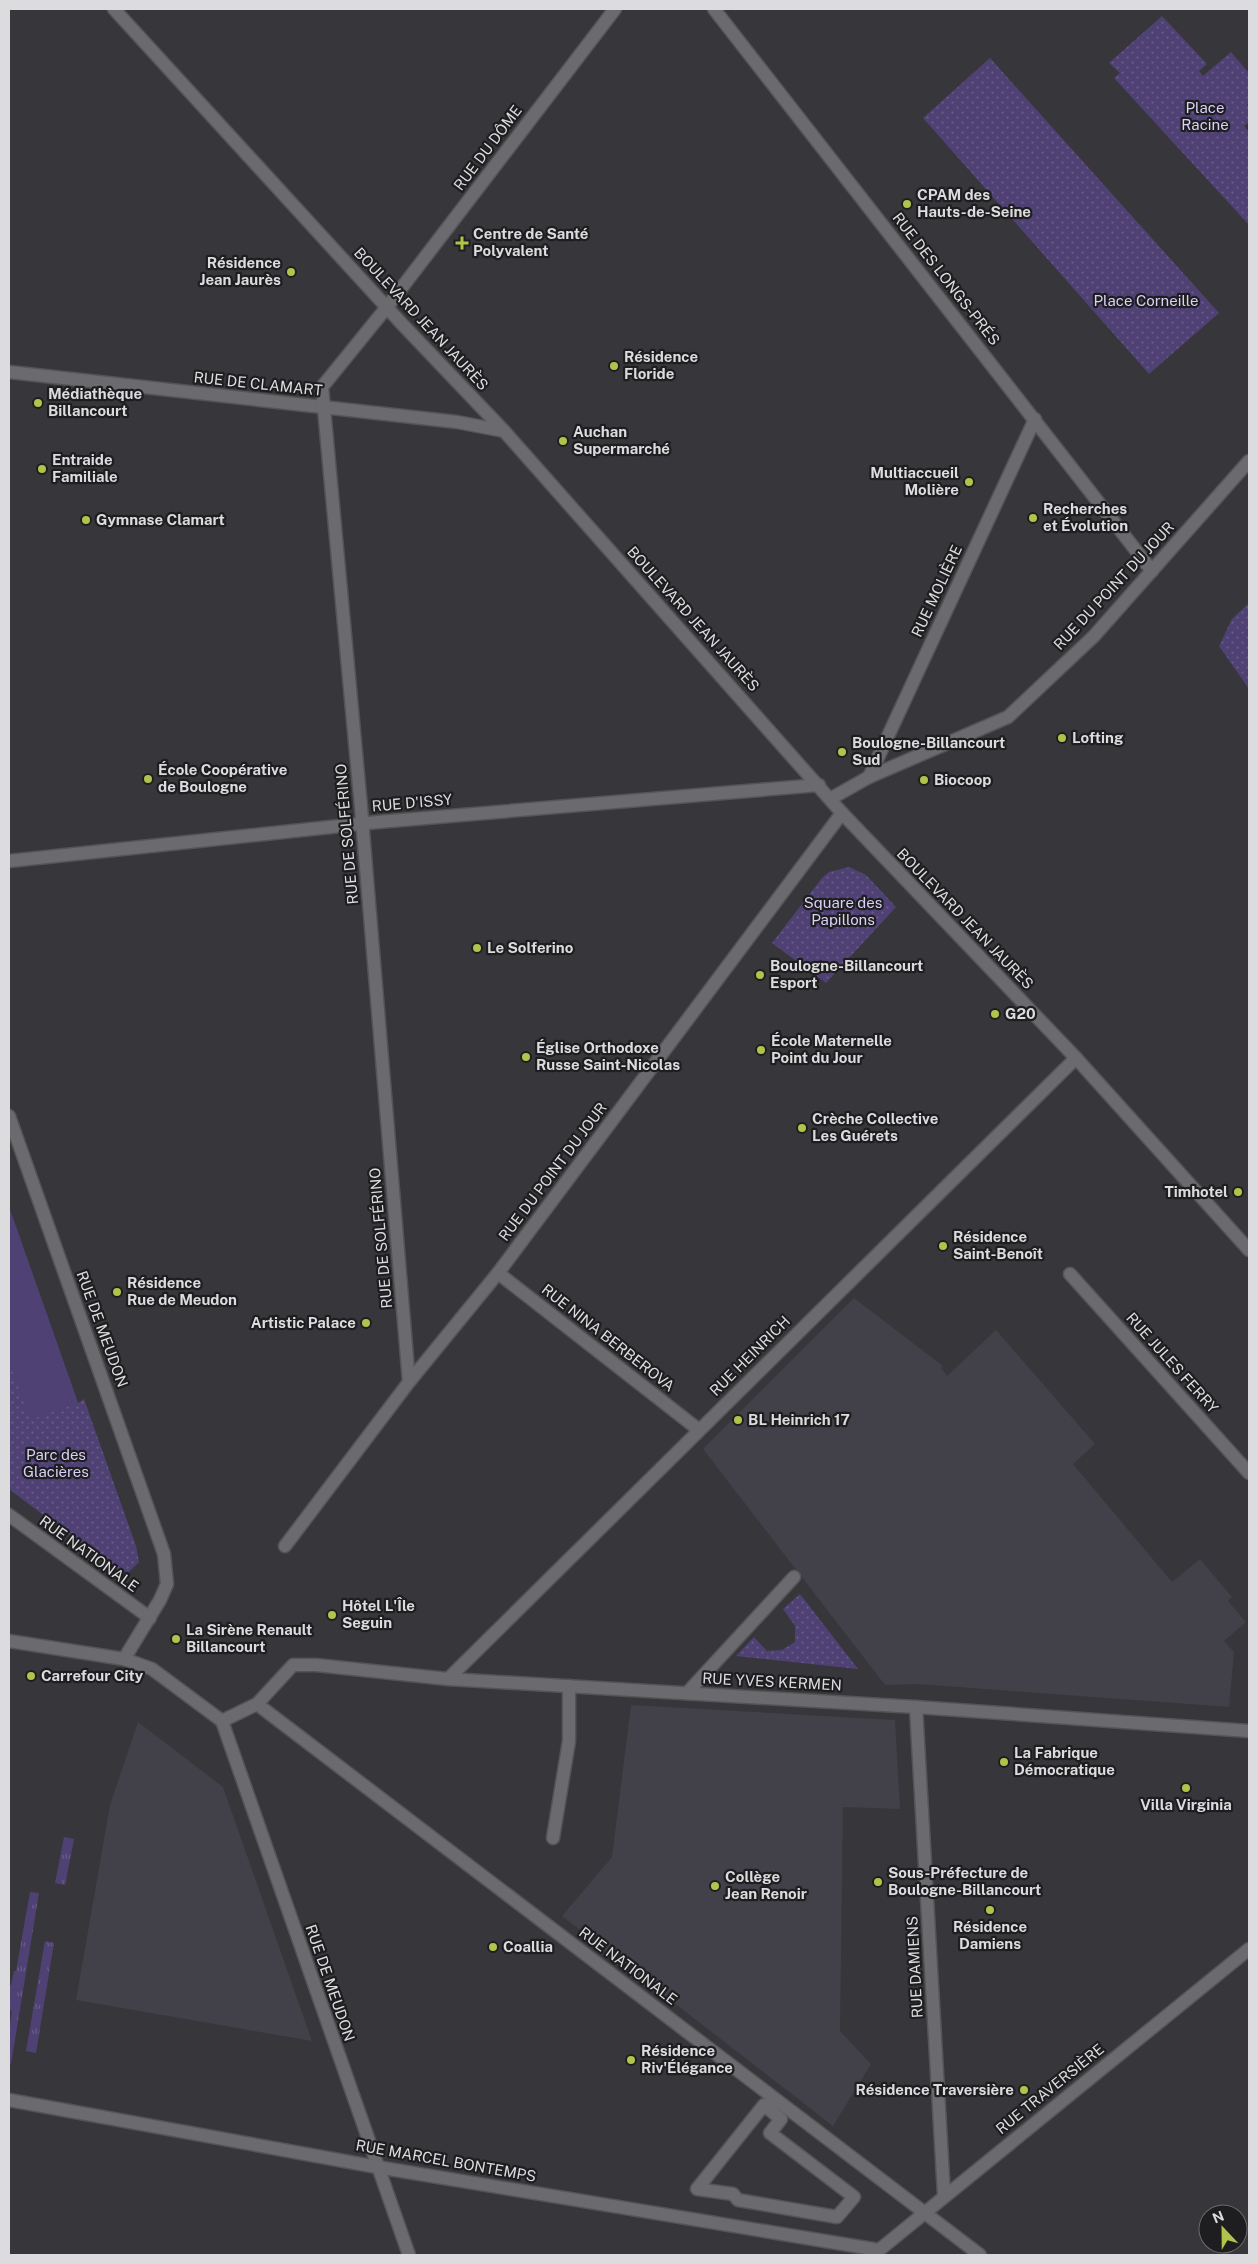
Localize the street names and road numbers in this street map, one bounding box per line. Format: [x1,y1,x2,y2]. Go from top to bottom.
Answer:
street label: RUE DU DÔME [450,102,525,194]
street label: RUE DES LONGS-PRÉS [889,209,1003,348]
street label: BOULEVARD JEAN JAURÈS [351,244,492,393]
street label: RUE DE CLAMART [193,368,323,399]
street label: RUE DU POINT DU JOUR [1050,518,1177,653]
street label: RUE MOLIÈRE [908,542,965,639]
street label: BOULEVARD JEAN JAURÈS [624,543,763,694]
street label: RUE DE SOLFÉRINO [332,763,361,905]
street label: RUE D'ISSY [371,791,453,814]
street label: BOULEVARD JEAN JAURÈS [894,845,1037,992]
street label: RUE DU POINT DU JOUR [495,1099,610,1244]
street label: RUE DE SOLFÉRINO [366,1167,395,1309]
street label: RUE DE MEUDON [74,1268,131,1389]
street label: RUE NINA BERBEROVA [539,1281,678,1395]
street label: RUE JULES FERRY [1123,1309,1222,1416]
street label: RUE HEINRICH [706,1312,793,1399]
street label: RUE NATIONALE [37,1512,142,1595]
street label: RUE YVES KERMEN [702,1669,842,1694]
street label: RUE DAMIENS [903,1916,926,2019]
street label: RUE DE MEUDON [302,1922,358,2044]
street label: RUE NATIONALE [576,1923,681,2008]
street label: RUE TRAVERSIÈRE [992,2040,1107,2137]
street label: RUE MARCEL BONTEMPS [355,2136,538,2185]

